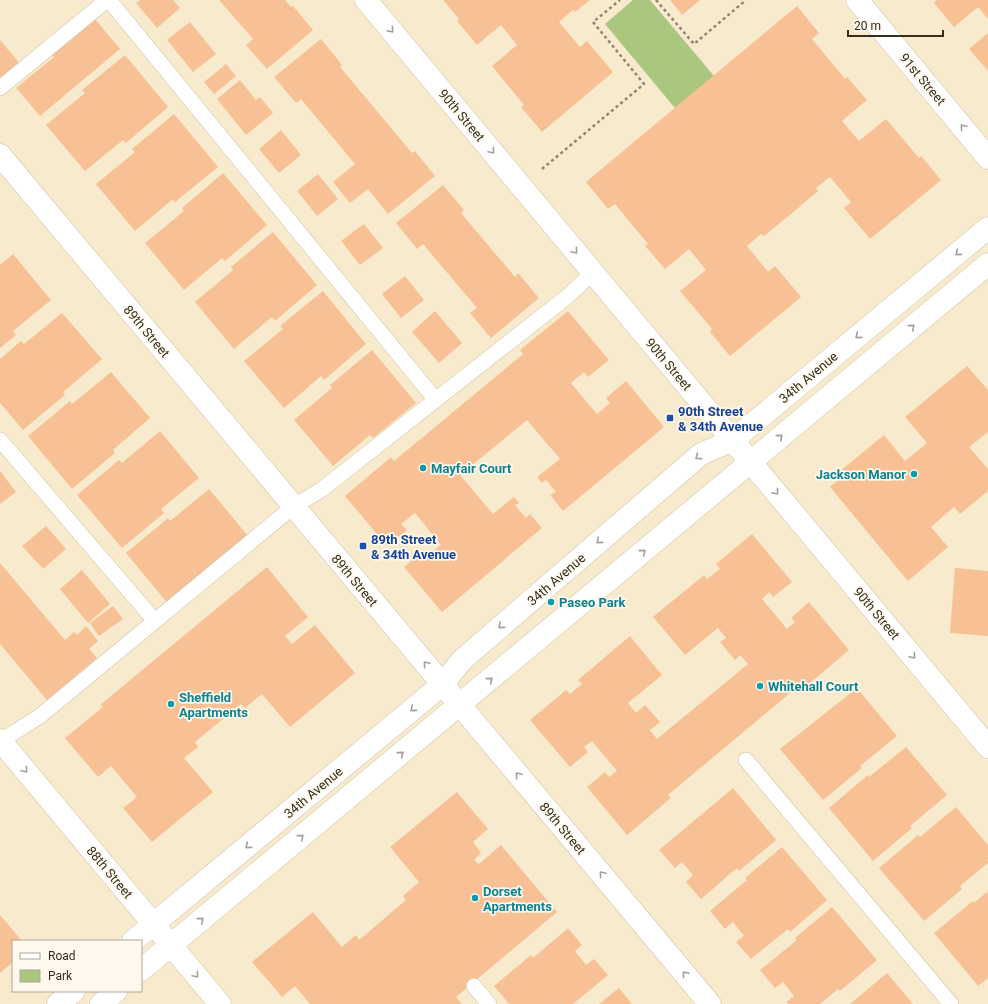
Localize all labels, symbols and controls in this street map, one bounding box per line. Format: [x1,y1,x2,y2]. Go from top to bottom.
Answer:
scale bar [848,12,943,38]
text: 20 m [854,19,881,33]
one-way arrow [386,25,393,33]
street label: 91st Street [897,50,949,108]
street label: 90th Street [435,86,488,144]
one-way arrow [961,125,968,132]
one-way arrow [488,146,495,154]
one-way arrow [571,246,578,253]
one-way arrow [955,249,963,256]
street label: 89th Street [120,302,173,360]
one-way arrow [908,324,915,331]
one-way arrow [855,332,863,339]
street label: 90th Street [642,335,695,393]
street label: 34th Avenue [776,349,841,406]
place label: 90th Street & 34th Avenue [678,404,763,434]
marker: 90th Street & 34th Avenue [665,413,675,423]
one-way arrow [776,435,783,442]
one-way arrow [695,452,702,459]
place label: Mayfair Court [431,461,512,476]
marker: Mayfair Court [418,463,428,473]
place label: Jackson Manor [816,467,906,482]
marker: Jackson Manor [909,469,919,479]
one-way arrow [771,487,778,494]
place label: 89th Street & 34th Avenue [371,532,456,562]
one-way arrow [597,537,604,544]
marker: 89th Street & 34th Avenue [358,541,368,551]
one-way arrow [638,549,646,556]
street label: 34th Avenue [524,550,588,609]
street label: 89th Street [328,551,381,609]
street label: 90th Street [850,584,903,642]
place label: Paseo Park [559,595,627,610]
marker: Paseo Park [546,597,556,607]
one-way arrow [498,622,506,629]
one-way arrow [908,652,915,659]
one-way arrow [424,661,431,669]
one-way arrow [485,677,492,684]
place label: Whitehall Court [768,679,859,694]
marker: Whitehall Court [755,681,765,691]
place label: Sheffield Apartments [179,690,248,720]
marker: Sheffield Apartments [166,699,176,709]
one-way arrow [410,704,417,711]
one-way arrow [396,752,404,759]
street label: 34th Avenue [281,764,346,821]
one-way arrow [21,766,28,773]
one-way arrow [516,772,523,779]
street label: 89th Street [536,799,589,857]
one-way arrow [296,835,304,842]
one-way arrow [245,841,253,848]
street label: 88th Street [83,843,136,901]
one-way arrow [599,872,606,879]
place label: Dorset Apartments [483,884,552,914]
marker: Dorset Apartments [470,893,480,903]
one-way arrow [196,918,203,925]
legend [12,940,142,992]
text: Road [48,949,76,963]
text: Park [48,969,73,983]
one-way arrow [191,970,198,977]
one-way arrow [683,971,690,979]

